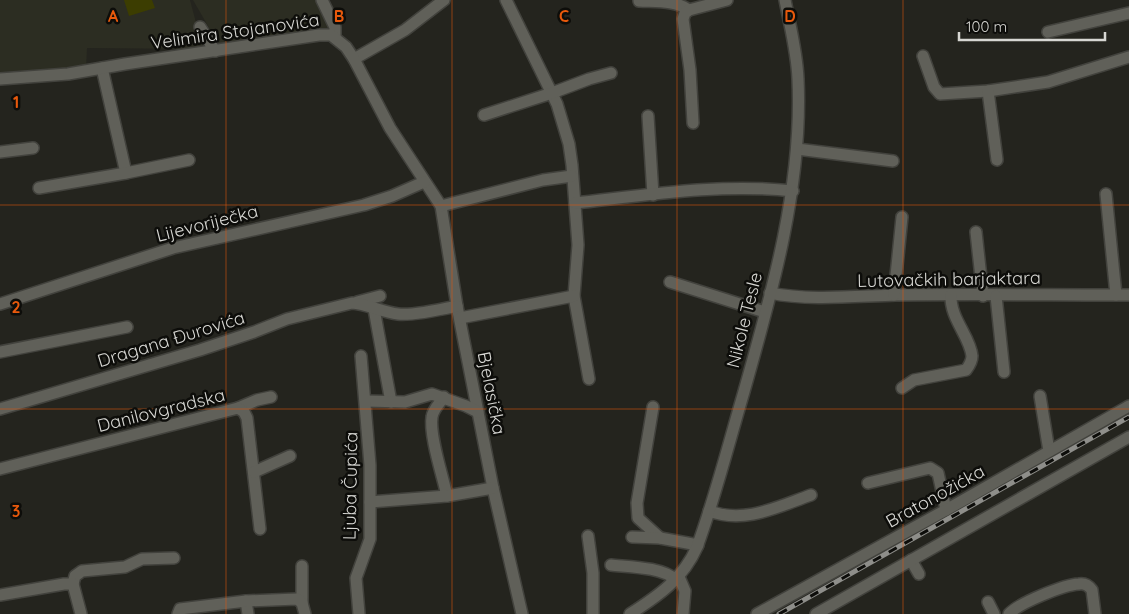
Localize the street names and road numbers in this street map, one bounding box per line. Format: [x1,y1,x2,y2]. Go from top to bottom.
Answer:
street label: Velimira Stojanovića [149,8,321,54]
street label: Lijevoriječka [154,199,260,247]
street label: Lutovačkih barjaktara [857,266,1041,292]
street label: Nikole Tesle [721,270,767,370]
street label: Dragana Đurovića [95,306,247,372]
street label: Bjelasička [473,350,511,436]
street label: Danilovgradska [95,383,227,437]
street label: Ljuba Čupića [338,432,362,540]
street label: Bratonožićka [881,459,989,533]

